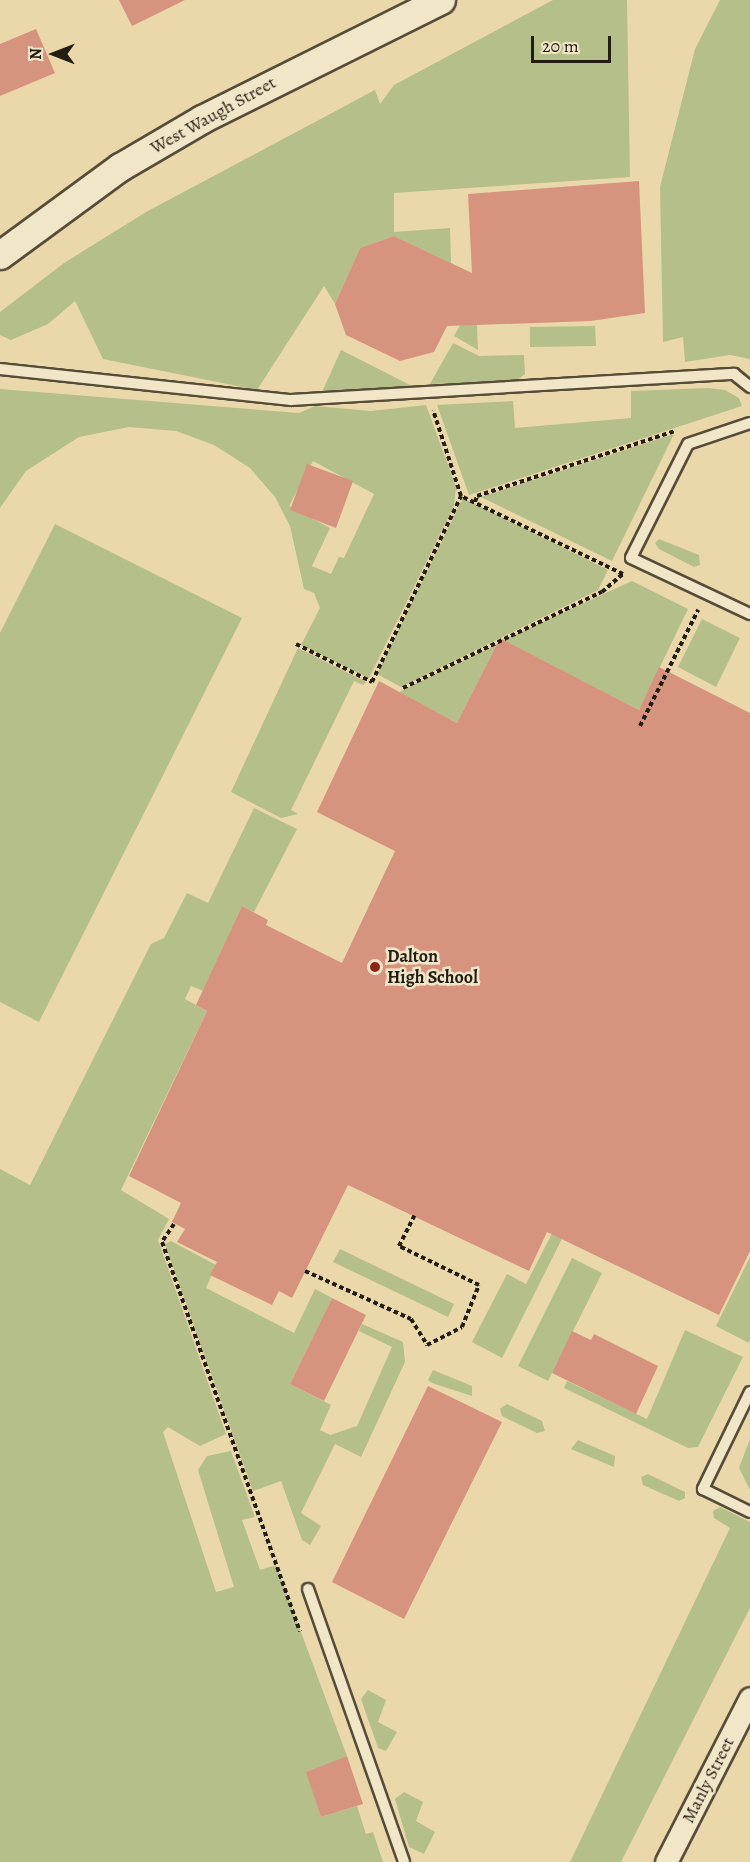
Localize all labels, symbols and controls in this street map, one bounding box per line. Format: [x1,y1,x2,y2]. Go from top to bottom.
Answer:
north arrow [24,24,84,84]
scale bar [534,24,614,62]
text: 20 m [542,34,579,58]
text: N [25,48,47,60]
street label: West Waugh Street [146,72,280,158]
place label: Dalton High School [387,946,478,988]
marker: Dalton High School [368,960,382,974]
street label: Manly Street [677,1733,739,1827]

